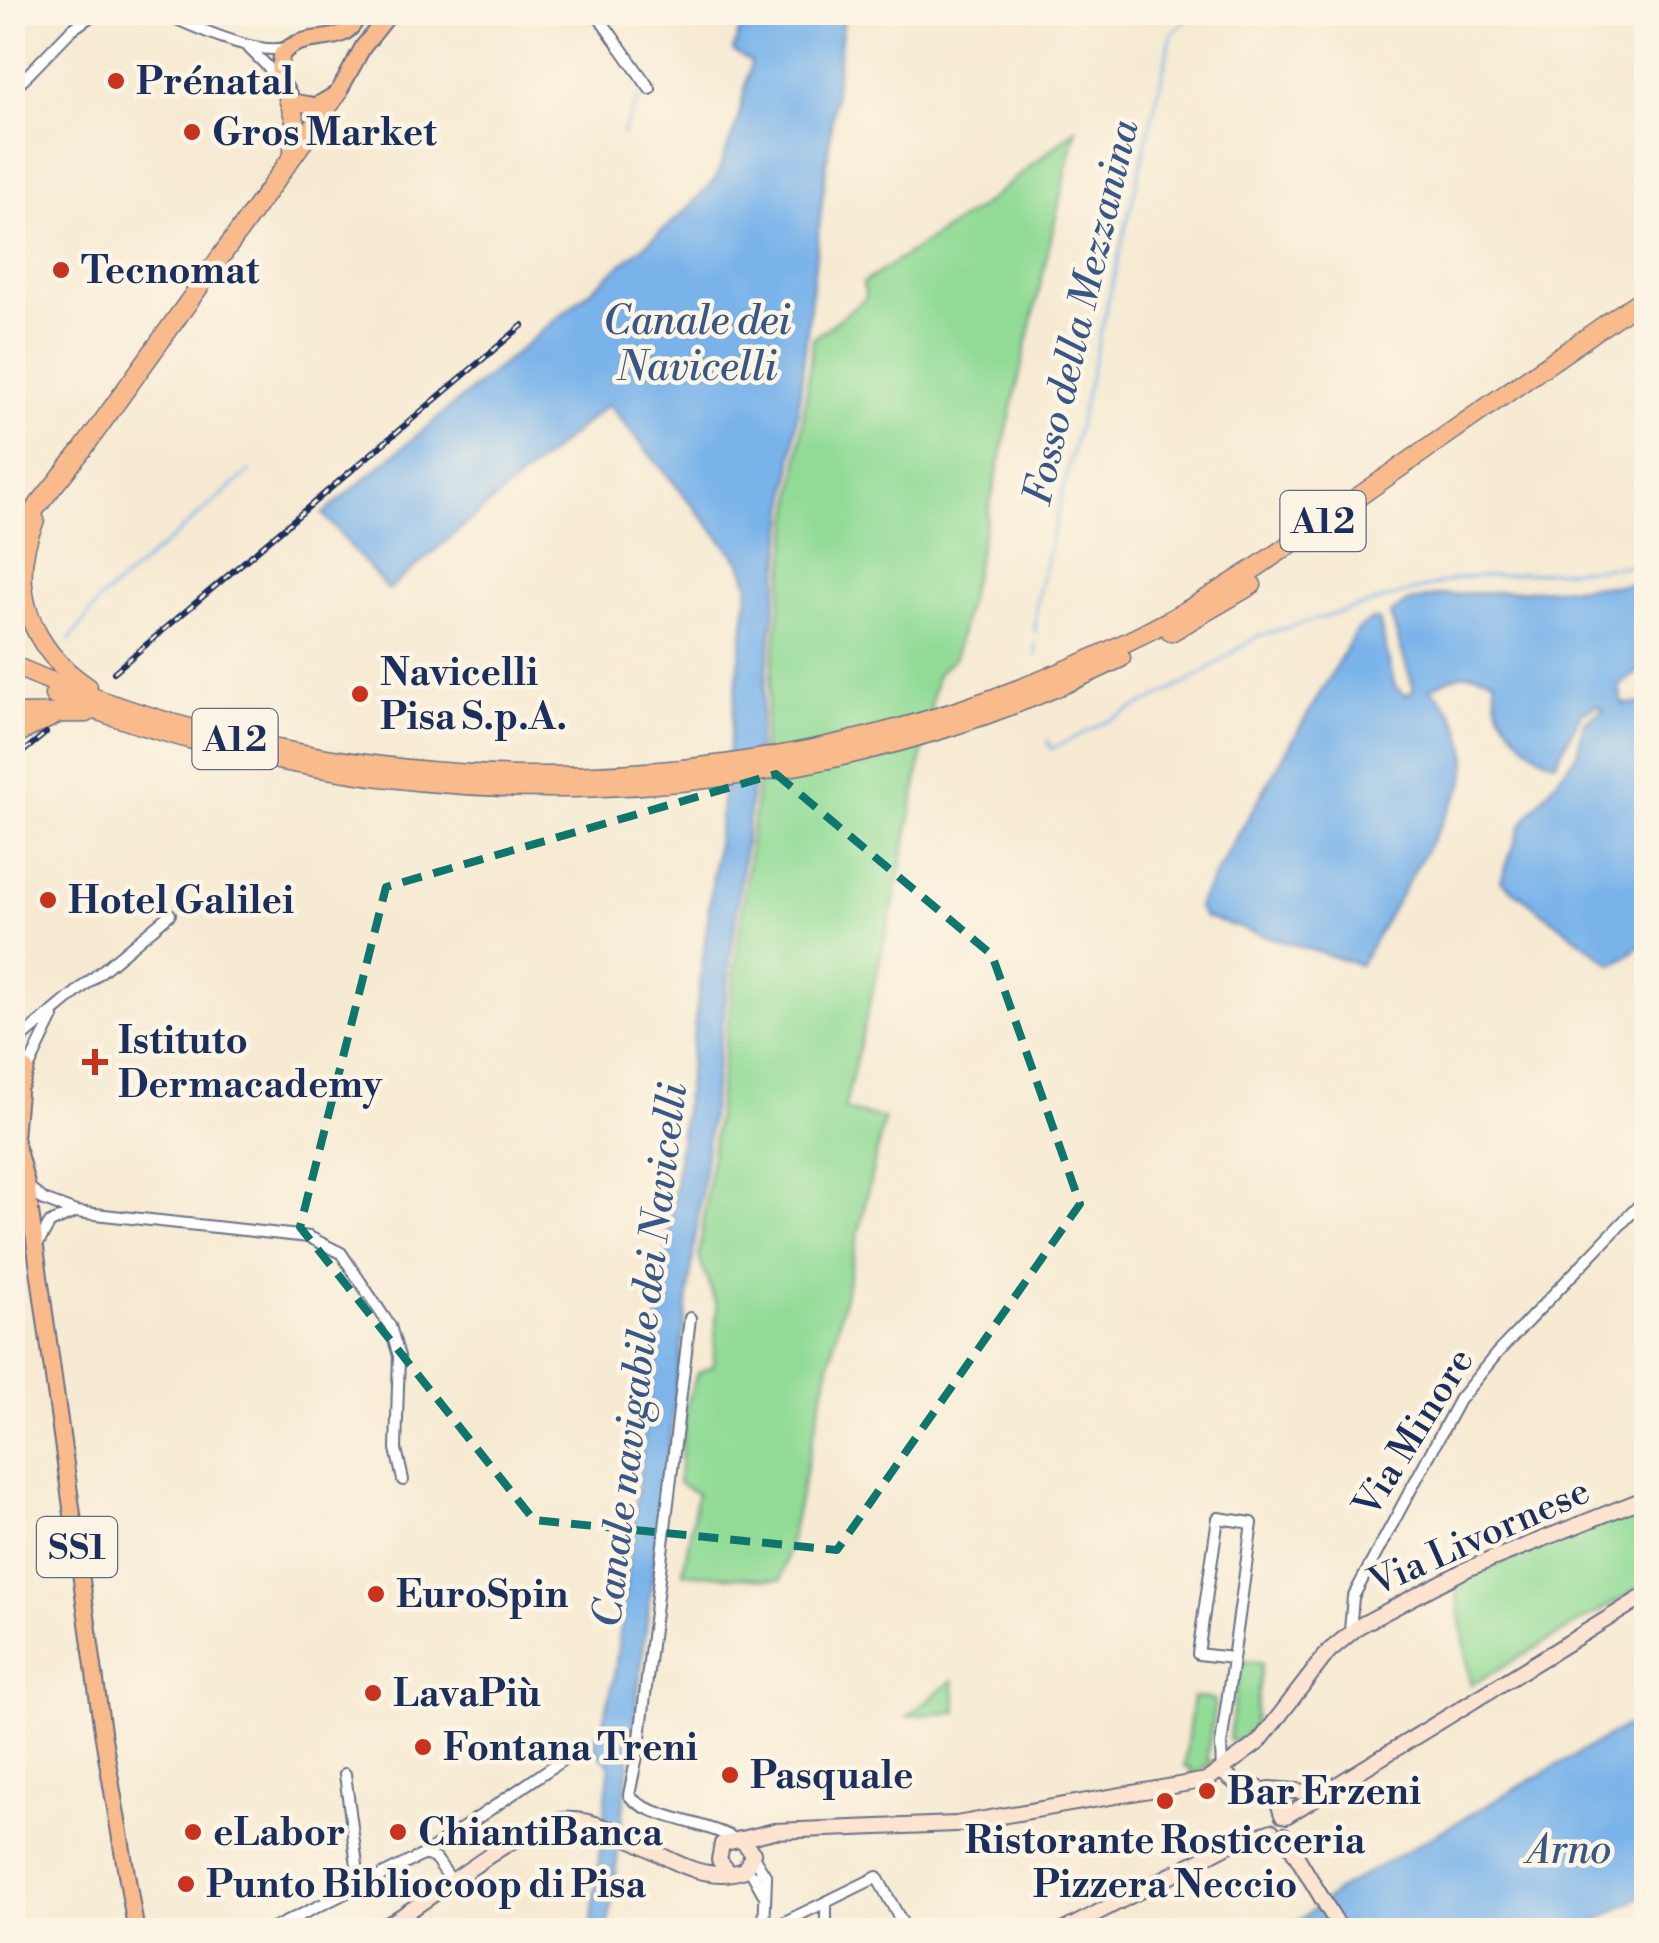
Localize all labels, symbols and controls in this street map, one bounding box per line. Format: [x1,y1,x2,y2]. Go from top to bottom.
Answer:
place label: Prénatal [136,59,294,106]
marker: Prénatal [105,70,127,92]
place label: Gros Market [212,110,437,157]
water label: Fosso della Mezzanina [1013,114,1151,510]
marker: Gros Market [181,121,203,143]
place label: Tecnomat [81,248,260,295]
marker: Tecnomat [50,259,72,281]
water label: Canale dei Navicelli [603,297,791,393]
road number: A12 [1280,491,1366,551]
place label: Navicelli Pisa S.p.A. [380,650,567,741]
marker: Navicelli Pisa S.p.A. [349,683,371,705]
road number: A12 [192,709,278,769]
place label: Hotel Galilei [68,878,294,925]
marker: Hotel Galilei [37,889,59,911]
place label: Istituto Dermacademy [118,1018,383,1109]
marker: Istituto Dermacademy [82,1049,108,1075]
water label: Canale navigabile dei Navicelli [583,1080,699,1630]
street label: Via Minore [1343,1340,1485,1527]
street label: Via Livornese [1361,1468,1597,1607]
road number: SS1 [37,1517,117,1577]
place label: EuroSpin [396,1572,568,1619]
marker: EuroSpin [365,1583,387,1605]
place label: LavaPiù [393,1671,541,1718]
marker: LavaPiù [362,1682,384,1704]
place label: Fontana Treni [443,1725,698,1772]
marker: Fontana Treni [412,1736,434,1758]
place label: Pasquale [750,1753,914,1800]
marker: Pasquale [719,1764,741,1786]
place label: Bar Erzeni [1227,1769,1421,1816]
marker: Bar Erzeni [1196,1780,1218,1802]
marker: Ristorante Rosticceria Pizzera Neccio [1154,1790,1176,1812]
place label: eLabor [213,1810,345,1857]
place label: ChiantiBanca [418,1810,663,1857]
place label: Ristorante Rosticceria Pizzera Neccio [965,1818,1366,1909]
marker: eLabor [182,1821,204,1843]
marker: ChiantiBanca [387,1821,409,1843]
water label: Arno [1523,1826,1611,1876]
place label: Punto Bibliocoop di Pisa [206,1862,646,1909]
marker: Punto Bibliocoop di Pisa [175,1873,197,1895]

